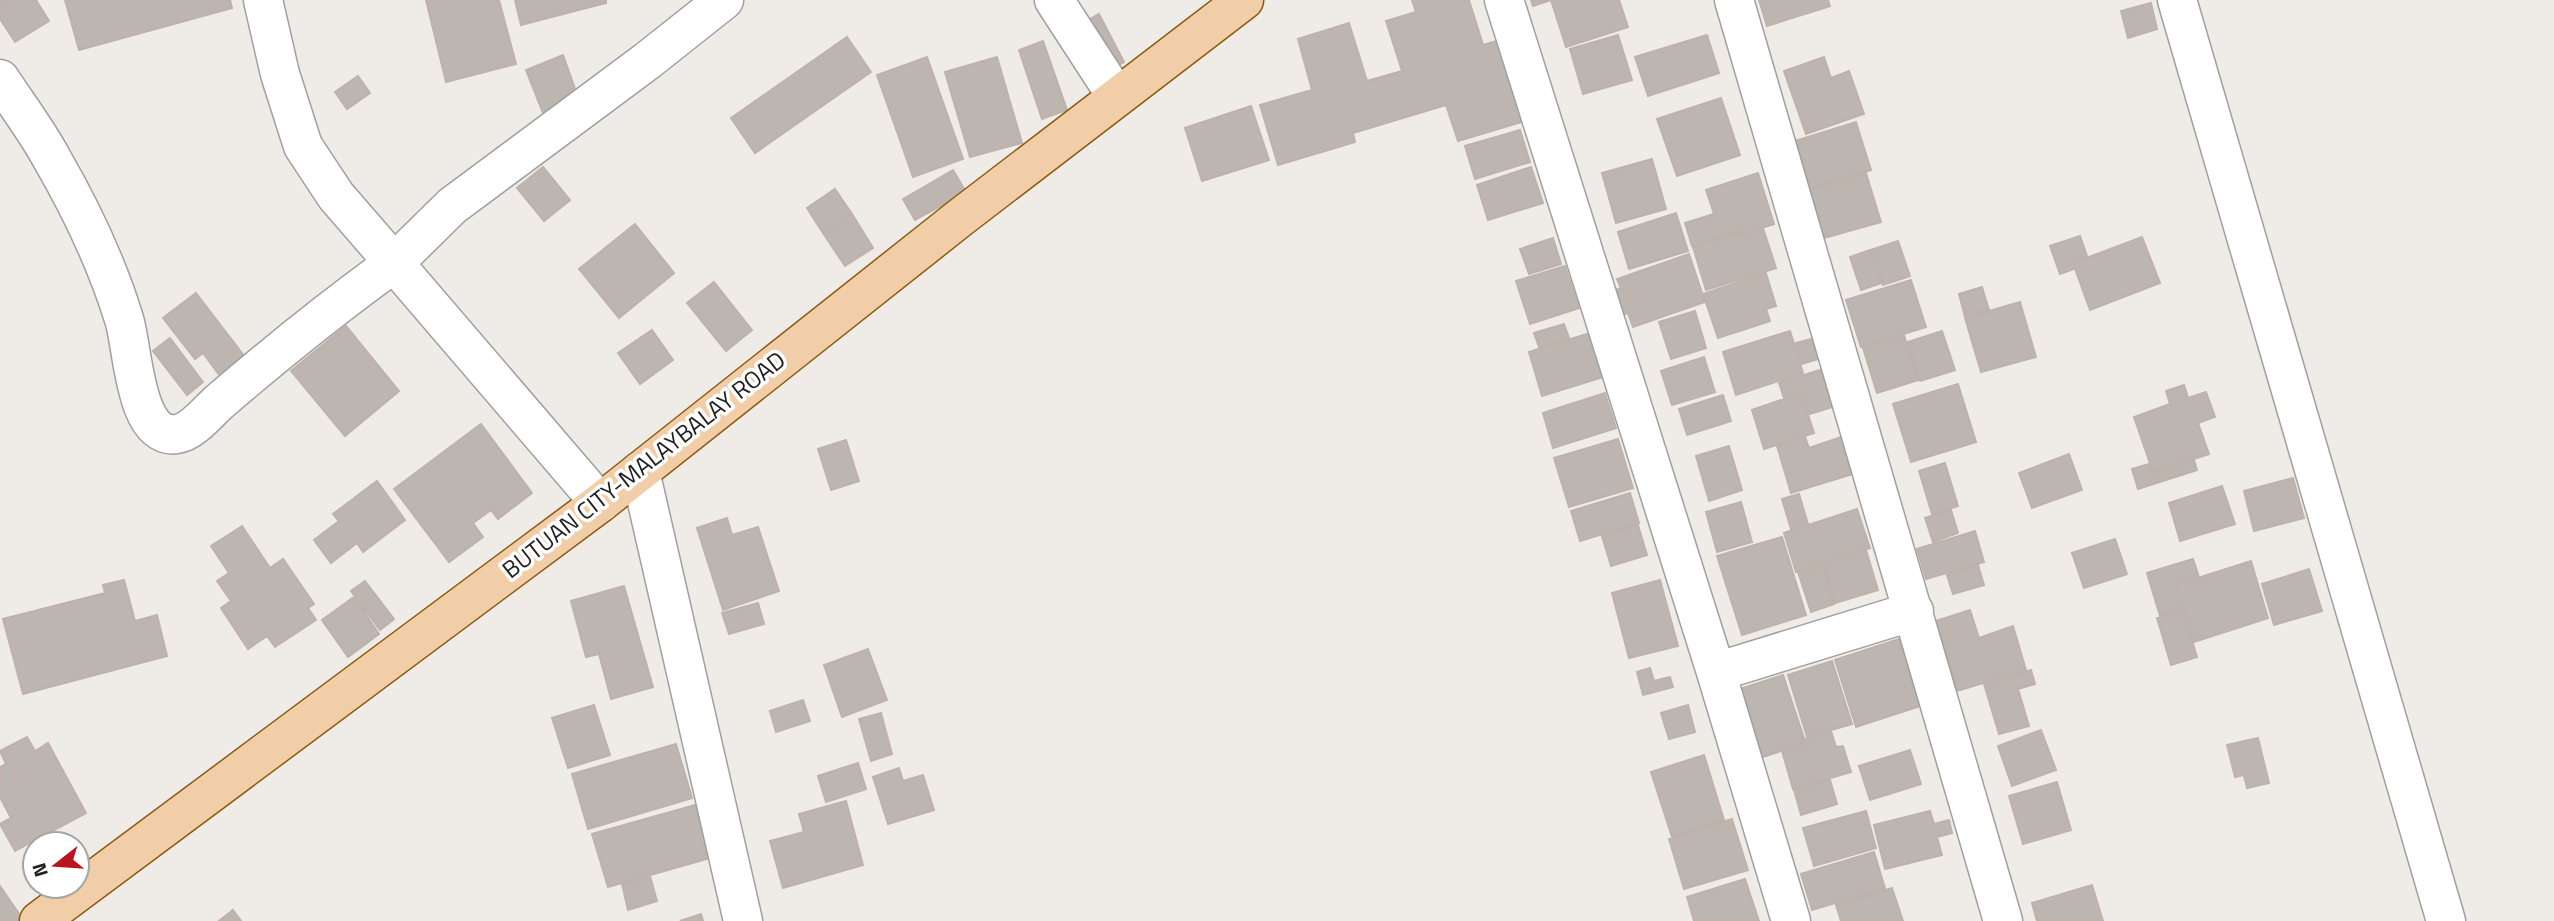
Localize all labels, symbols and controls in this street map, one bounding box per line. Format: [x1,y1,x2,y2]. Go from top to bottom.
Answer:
street label: BUTUAN CITY-MALAYBALAY ROAD [494,342,793,586]
north arrow [21,830,91,900]
text: N [23,860,55,881]

